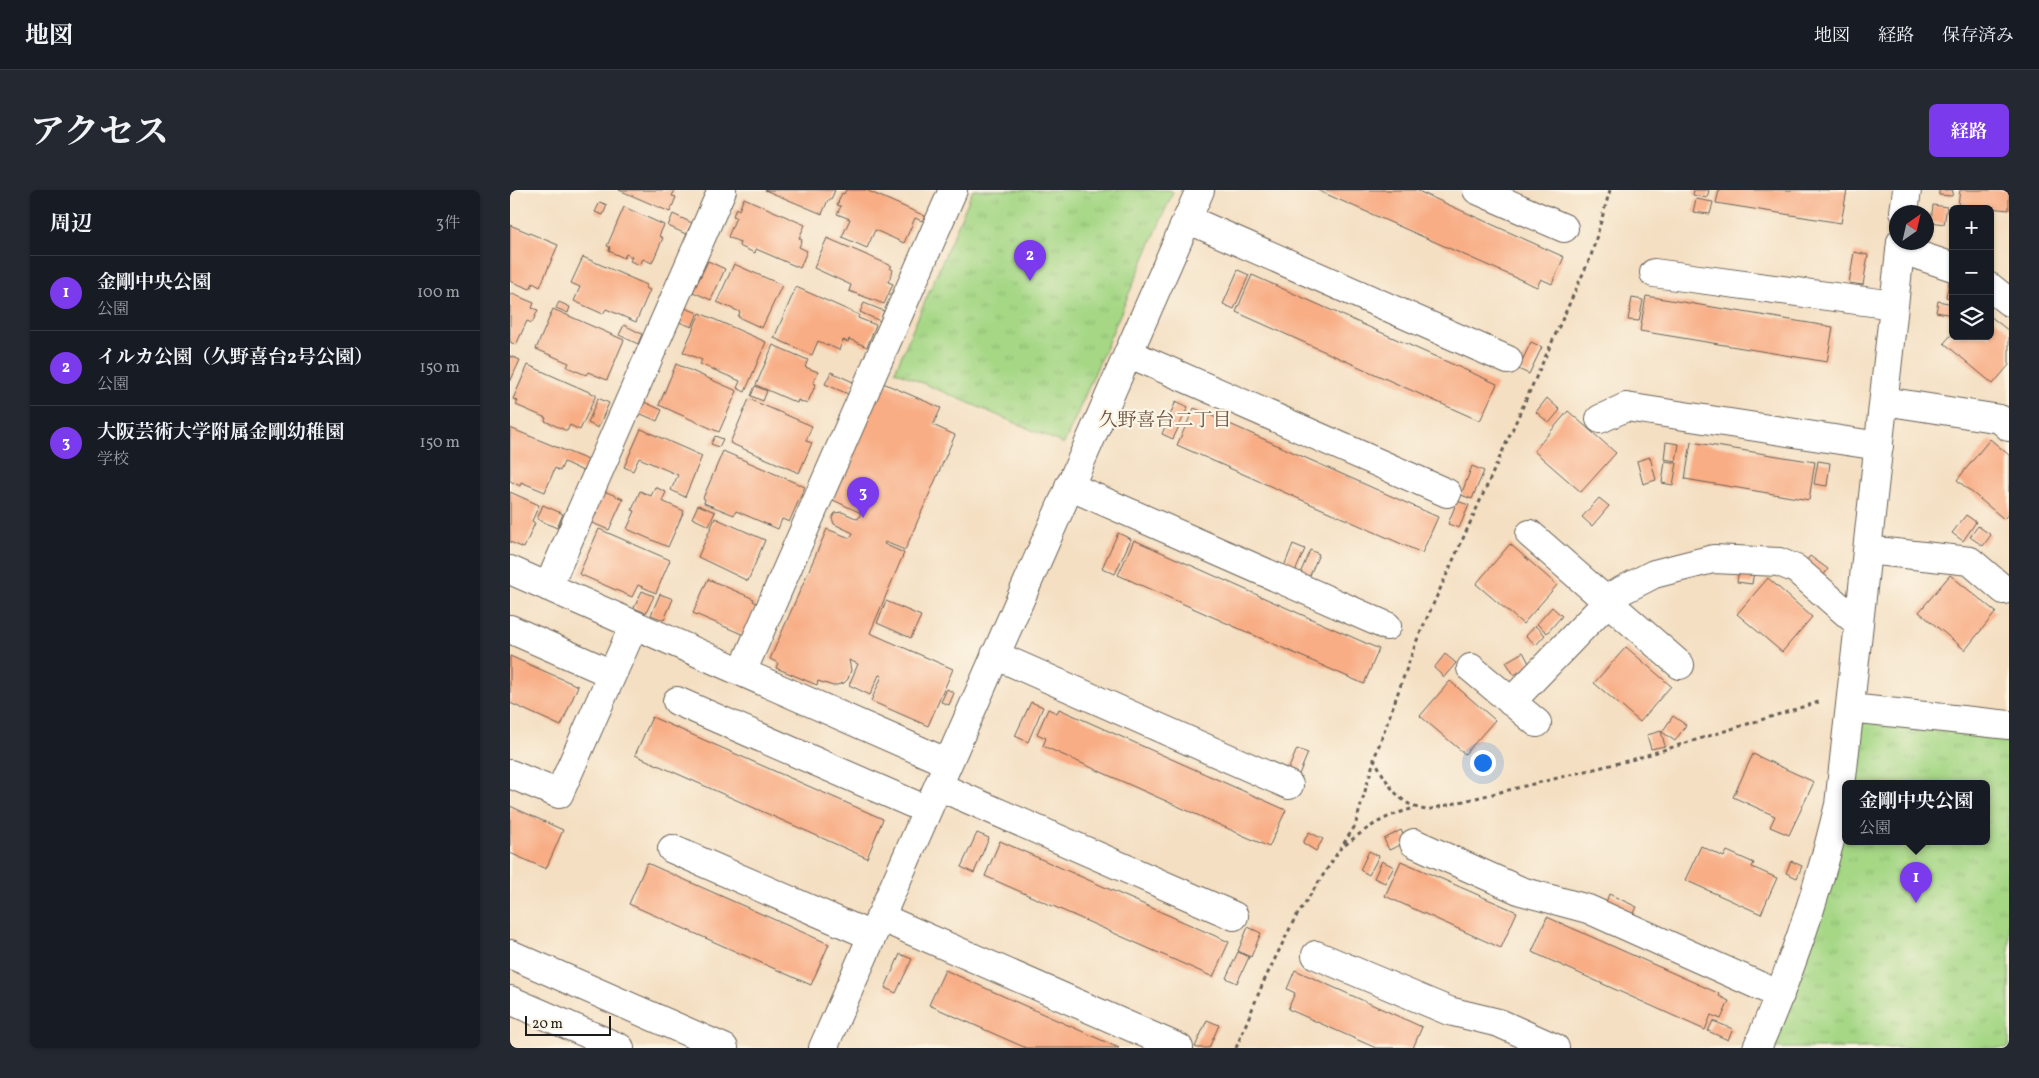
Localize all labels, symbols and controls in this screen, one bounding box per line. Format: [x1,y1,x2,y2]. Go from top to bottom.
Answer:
text: 地図 [25,20,73,54]
text: 地図 [1814,24,1850,49]
text: 経路 [1878,24,1914,49]
text: 保存済み [1942,24,2014,49]
button: 経路 [1929,104,2009,157]
text: アクセス [30,110,169,158]
north arrow [1889,205,1934,250]
map controls [1949,205,1994,340]
button: + [1949,205,1994,250]
text: 周辺 [50,210,92,239]
text: 3件 [436,213,460,235]
pin: 2 [1014,240,1046,281]
button: − [1949,250,1994,295]
text: 金剛中央公園 [97,270,211,296]
text: 1 [63,282,69,304]
text: 100 m [417,282,460,304]
button: layers [1949,295,1994,340]
text: 公園 [97,299,129,321]
text: イルカ公園（久野喜台2号公園） [97,345,373,371]
text: 2 [62,357,70,379]
text: 150 m [419,357,460,379]
text: 公園 [97,374,129,396]
district label: 久野喜台二丁目 [1098,408,1232,434]
text: 大阪芸術大学附属金剛幼稚園 [97,420,344,446]
text: 3 [62,432,70,454]
text: 150 m [419,432,460,454]
text: 学校 [97,449,129,471]
pin: 3 [847,477,879,518]
your location [1470,750,1496,776]
popup [1842,780,1990,845]
text: 金剛中央公園 [1859,789,1973,815]
text: 公園 [1859,818,1891,840]
pin: 1 [1900,862,1932,903]
scale bar [525,1013,611,1036]
text: 20 m [532,1015,563,1034]

